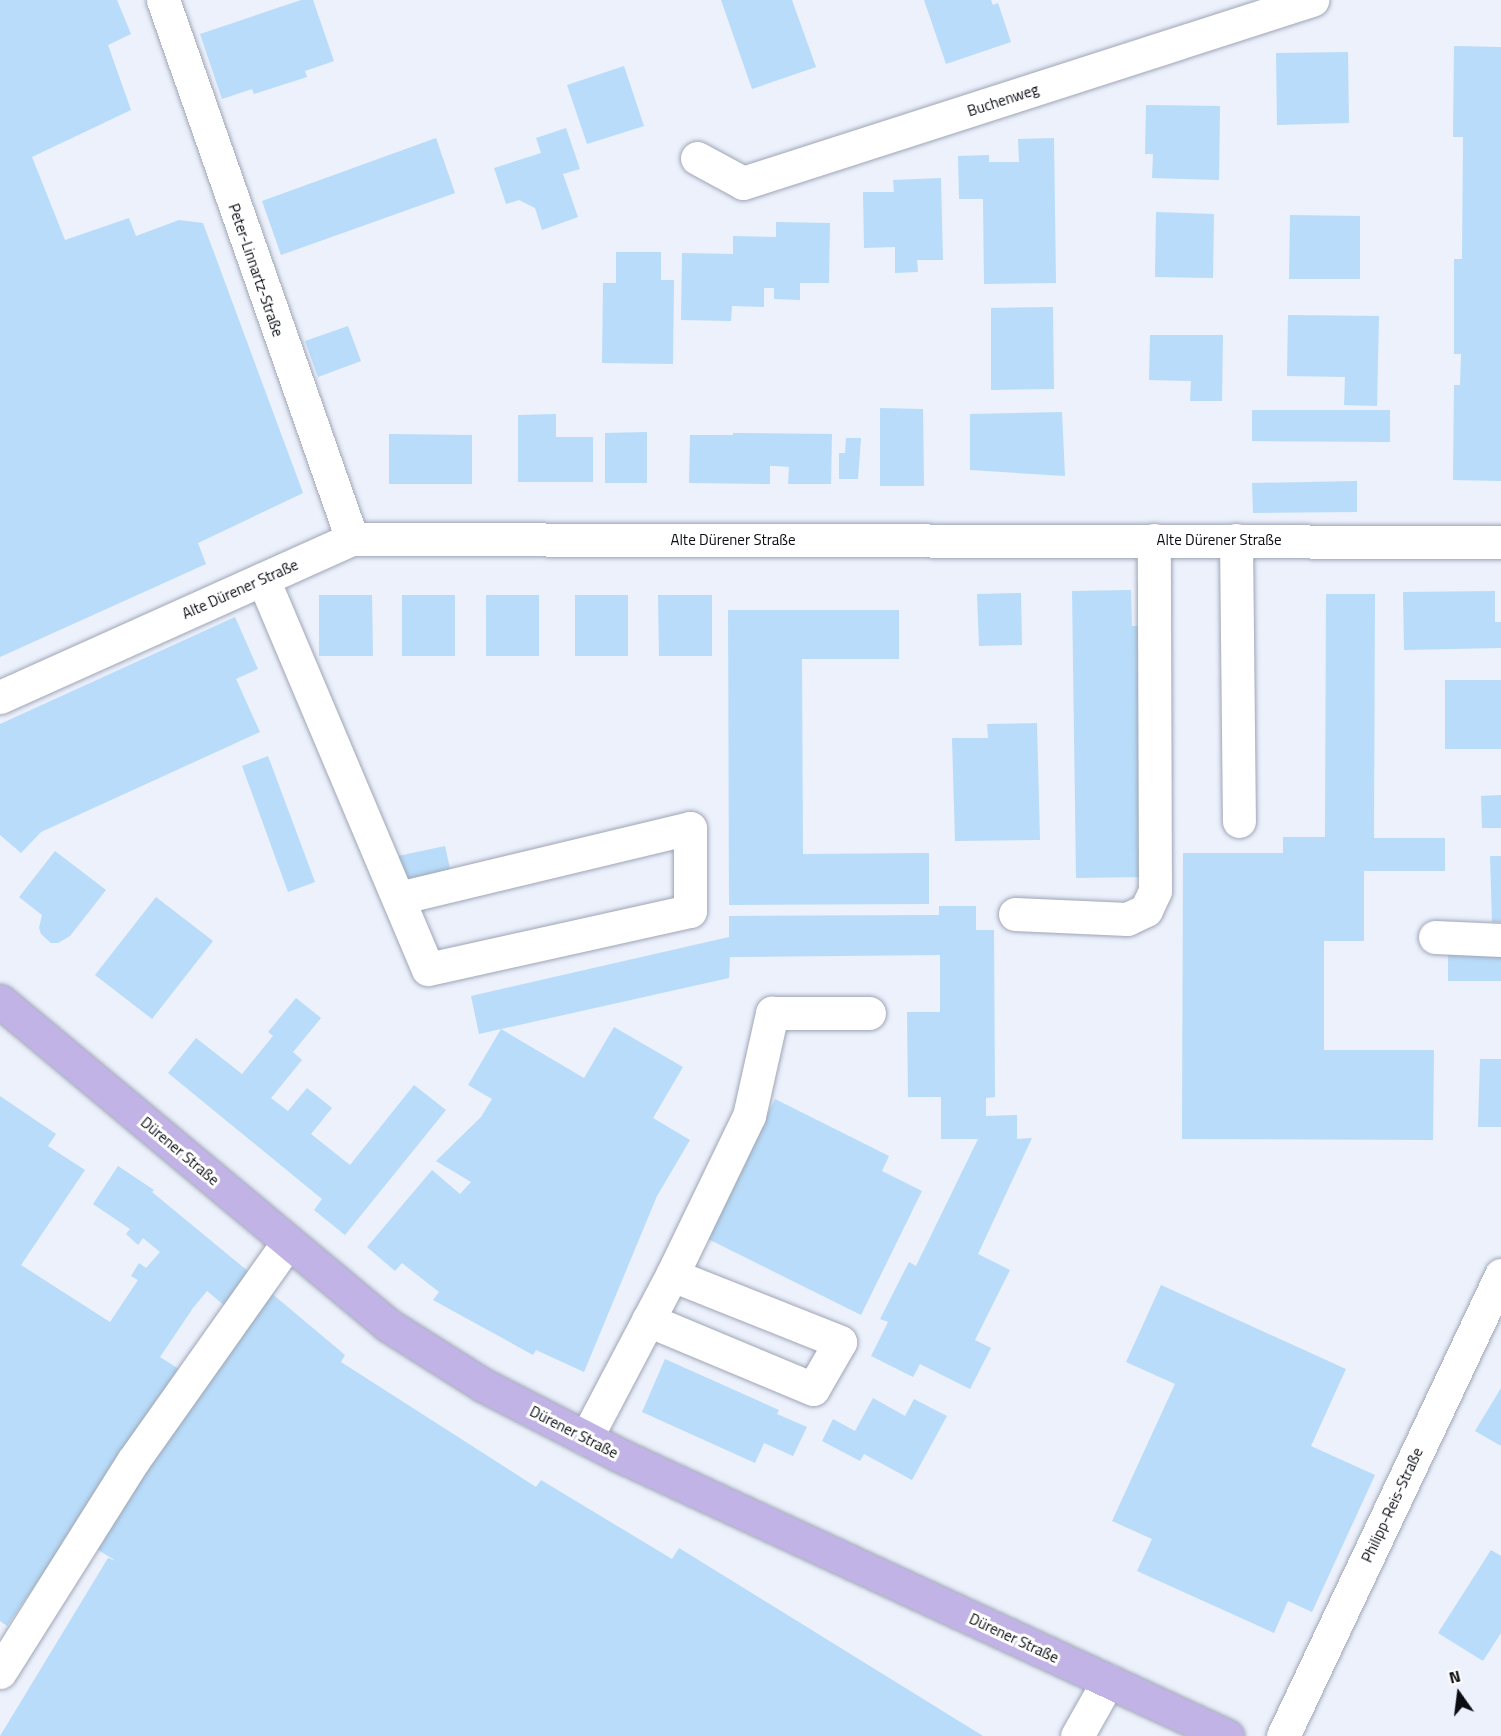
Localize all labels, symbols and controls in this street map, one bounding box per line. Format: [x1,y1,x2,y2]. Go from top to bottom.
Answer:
street label: Buchenweg [965,80,1041,120]
street label: Peter-Linnartz-Straße [225,201,287,339]
street label: Alte Dürener Straße [670,531,796,549]
street label: Alte Dürener Straße [1156,531,1282,549]
street label: Alte Dürener Straße [179,555,301,623]
street label: Dürener Straße [137,1113,223,1189]
street label: Dürener Straße [527,1402,621,1462]
street label: Philipp-Reis-Straße [1358,1445,1426,1565]
street label: Dürener Straße [966,1609,1062,1667]
north arrow [1429,1664,1489,1724]
text: N [1446,1664,1463,1690]

